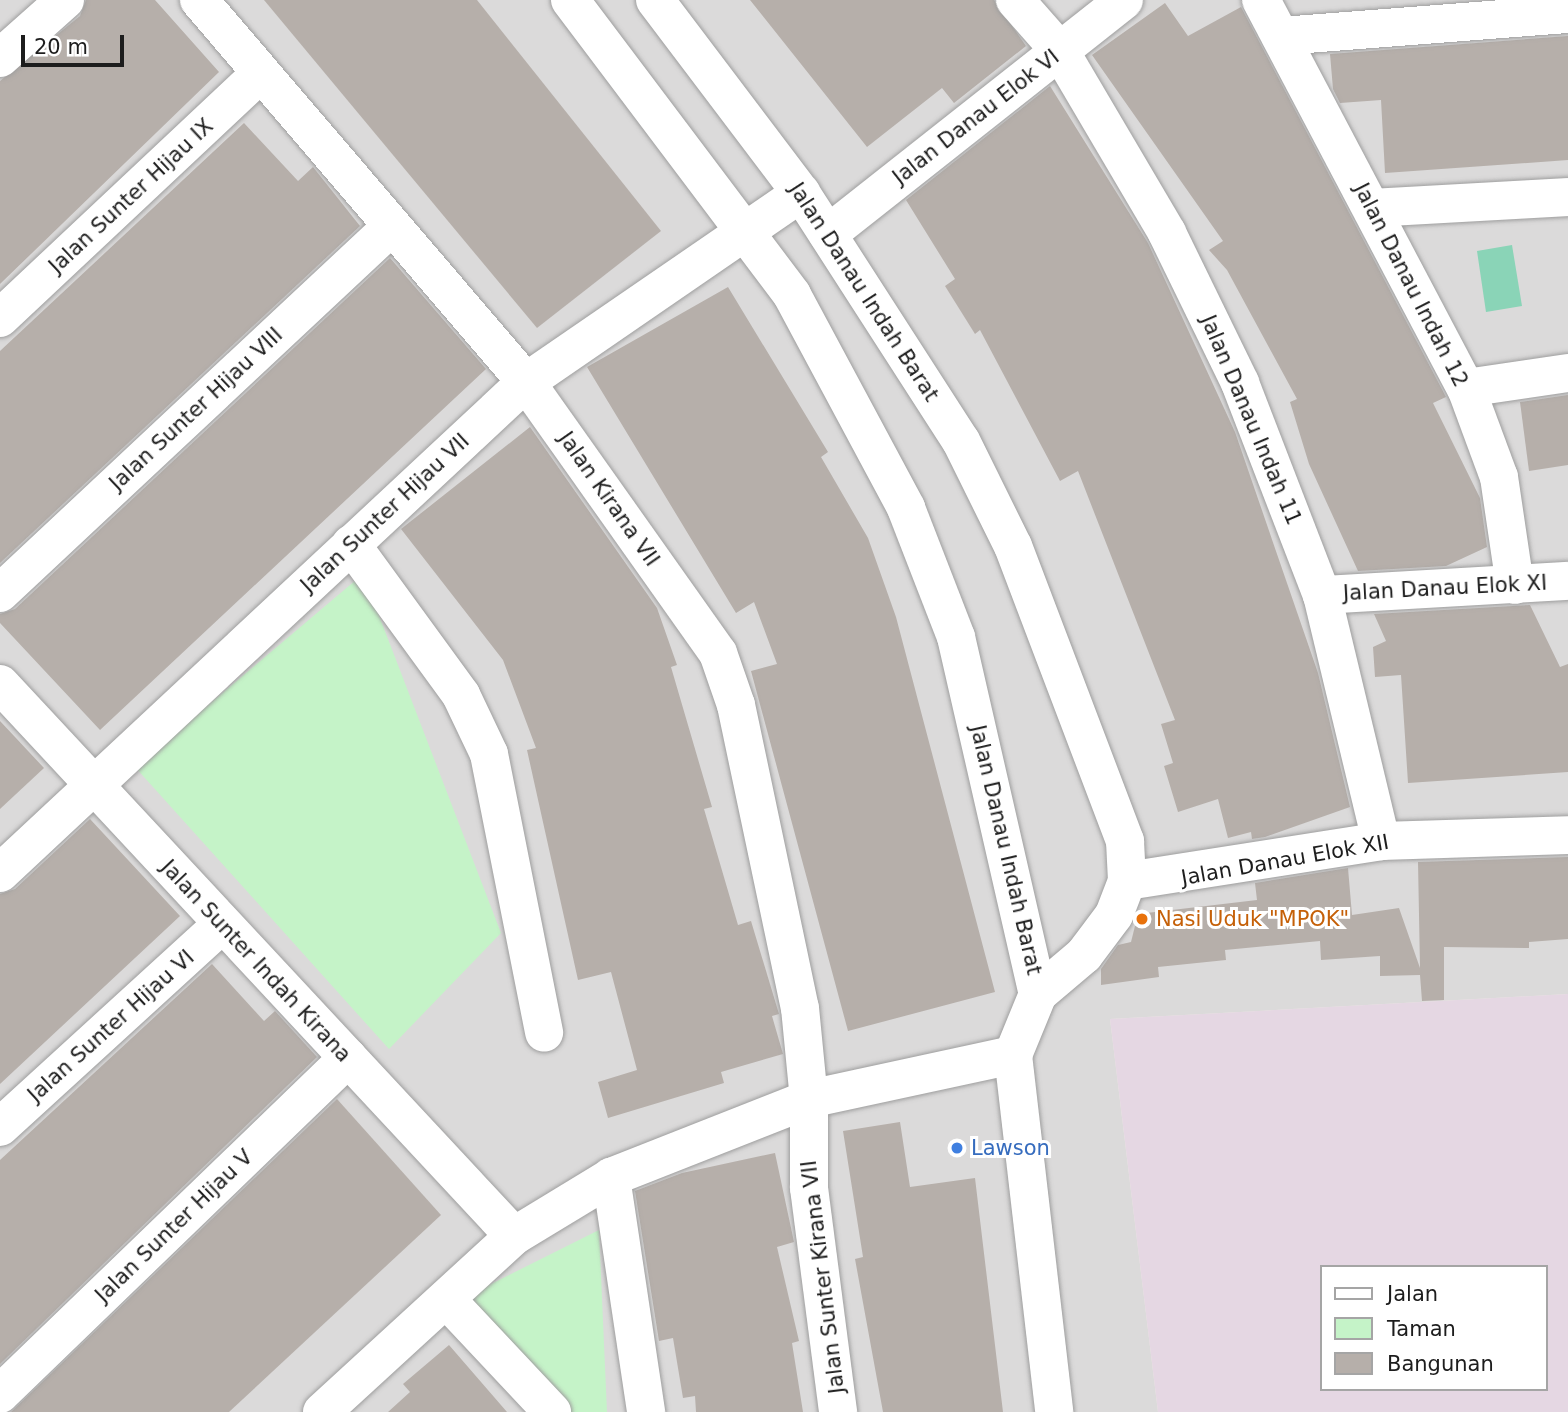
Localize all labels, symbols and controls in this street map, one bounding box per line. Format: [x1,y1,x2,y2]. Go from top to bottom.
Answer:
scale bar [24,21,128,65]
text: 20 m [34,35,88,59]
street label: Jalan Danau Elok VI [888,44,1064,190]
street label: Jalan Sunter Hijau IX [44,113,218,279]
street label: Jalan Danau Indah Barat [784,178,944,406]
street label: Jalan Danau Indah 12 [1349,179,1473,391]
street label: Jalan Danau Indah 11 [1195,311,1307,529]
street label: Jalan Sunter Hijau VIII [104,322,288,496]
street label: Jalan Kirana VII [553,427,665,571]
street label: Jalan Sunter Hijau VII [296,428,474,598]
street label: Jalan Danau Elok XI [1342,570,1548,606]
street label: Jalan Danau Indah Barat [965,723,1047,977]
street label: Jalan Danau Elok XII [1179,829,1391,891]
street label: Jalan Sunter Indah Kirana [156,855,356,1067]
place label: Nasi Uduk "MPOK" [1156,906,1349,932]
marker: Nasi Uduk "MPOK" [1134,911,1150,927]
street label: Jalan Sunter Hijau VI [23,945,199,1107]
place label: Lawson [971,1135,1050,1161]
marker: Lawson [949,1140,965,1156]
street label: Jalan Sunter Hijau V [90,1144,258,1308]
street label: Jalan Sunter Kirana VII [796,1159,850,1395]
legend [1320,1265,1547,1391]
text: Jalan [1387,1282,1438,1306]
text: Taman [1387,1317,1456,1341]
text: Bangunan [1387,1352,1494,1376]

